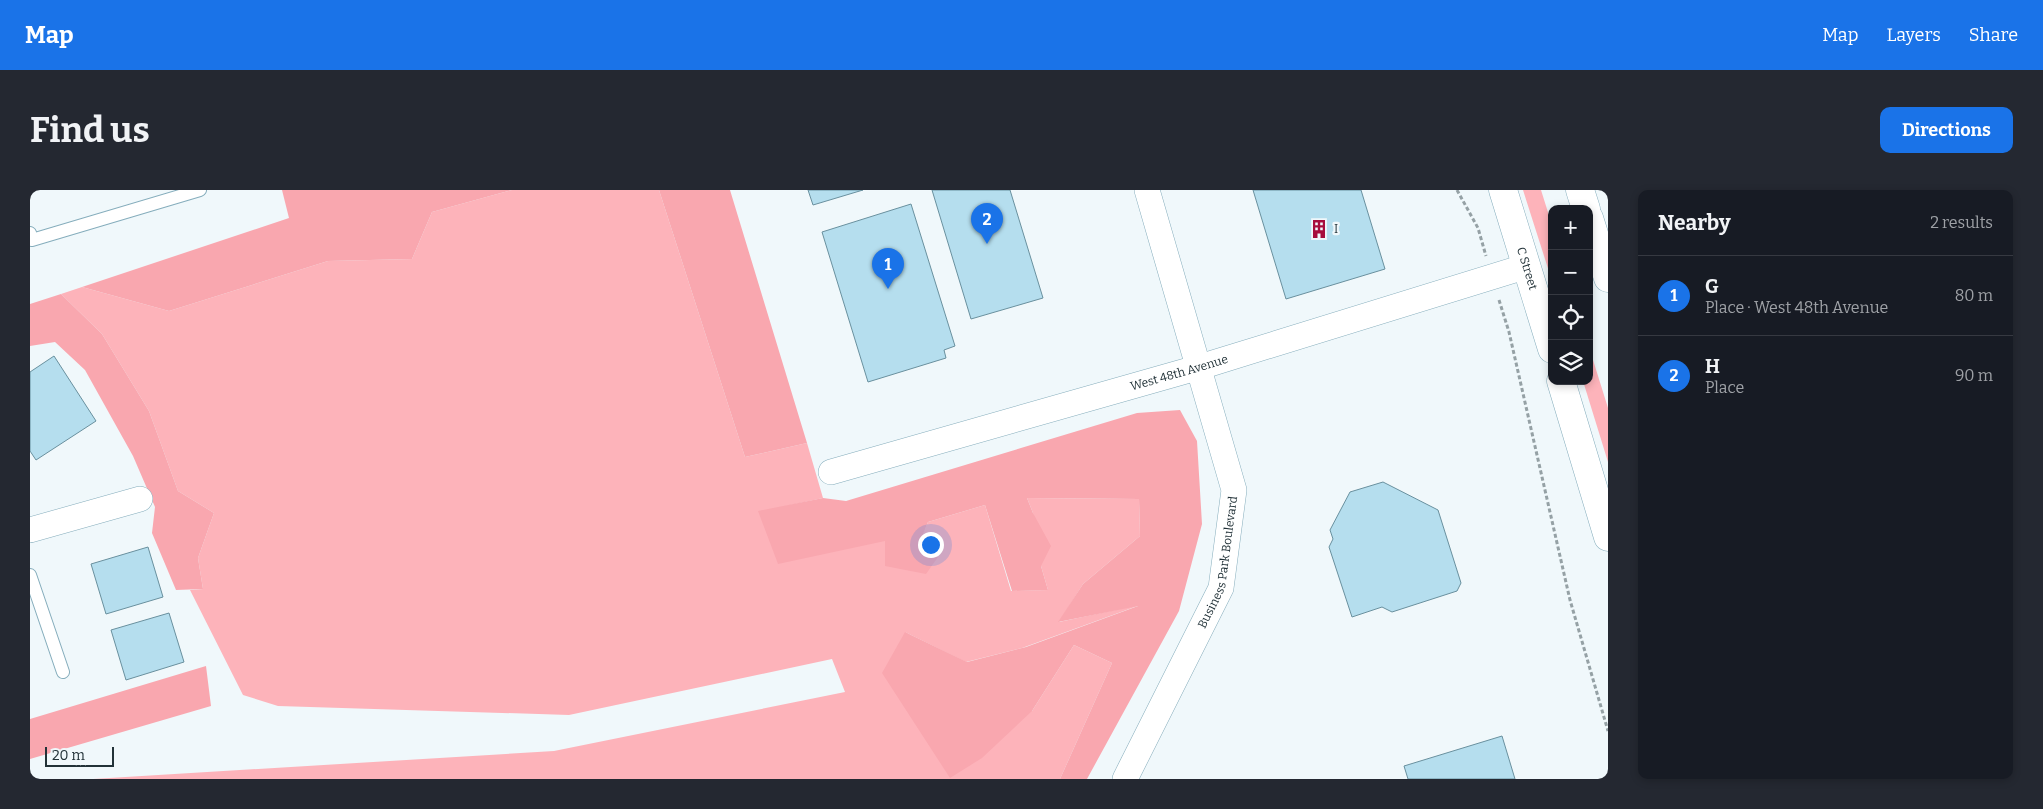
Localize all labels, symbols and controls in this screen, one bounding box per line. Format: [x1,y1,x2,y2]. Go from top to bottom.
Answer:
text: Map [25,21,74,49]
text: Map [1822,24,1858,46]
text: Layers [1886,24,1941,46]
text: Share [1969,24,2018,46]
button: Directions [1880,107,2013,153]
text: Find us [30,109,150,151]
pin: 2 [971,203,1003,244]
map controls [1548,205,1593,385]
button: + [1548,205,1593,250]
text: Nearby [1658,210,1731,236]
text: 2 results [1930,213,1993,232]
building icon: I [1308,218,1330,240]
place label: I [1334,222,1338,236]
street label: C Street [1514,245,1541,292]
pin: 1 [872,248,904,289]
button: − [1548,250,1593,295]
text: G [1705,275,1719,298]
text: 1 [1671,286,1677,305]
text: 80 m [1955,286,1993,305]
button: locate [1548,295,1593,340]
text: Place · West 48th Avenue [1705,298,1888,317]
button: layers [1548,340,1593,385]
street label: West 48th Avenue [1129,352,1230,393]
text: H [1705,355,1720,378]
text: 2 [1669,366,1679,385]
text: 90 m [1955,366,1993,385]
text: Place [1705,378,1744,397]
street label: Business Park Boulevard [1195,495,1240,631]
your location [918,532,944,558]
scale bar [45,744,114,767]
text: 20 m [52,747,85,764]

